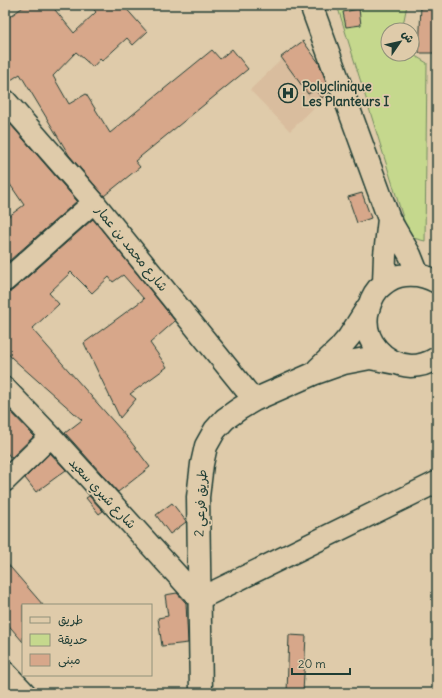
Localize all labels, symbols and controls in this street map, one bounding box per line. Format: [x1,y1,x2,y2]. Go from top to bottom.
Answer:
north arrow [380,22,420,62]
text: ش [399,27,417,45]
place label: Polyclinique Les Planteurs I [302,78,389,110]
hospital icon: Polyclinique Les Planteurs I [277,82,299,104]
street label: شارع محمد بن عمار [90,201,172,295]
street label: شارع شيري سعيد [65,454,140,533]
street label: طريق فرعي 2 [190,469,214,537]
legend [22,604,152,676]
text: طريق [58,612,83,627]
text: حديقة [58,632,87,647]
scale bar [292,650,350,676]
text: مبنى [58,652,81,668]
text: 20 m [298,656,326,671]

